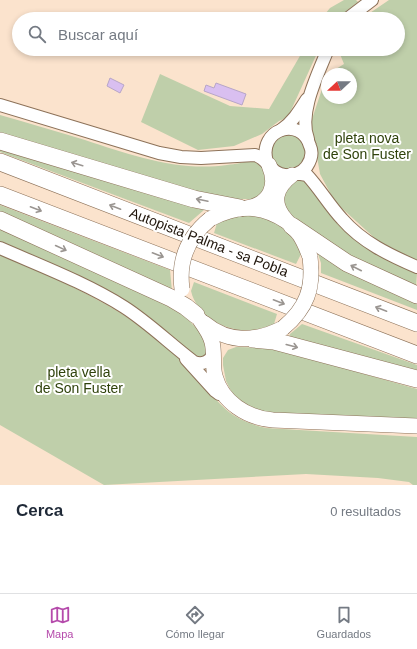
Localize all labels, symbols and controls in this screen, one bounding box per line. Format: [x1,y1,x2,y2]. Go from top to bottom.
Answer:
search box [12,12,405,56]
icon: search [26,23,48,45]
text: Buscar aquí [58,26,138,43]
north arrow [321,68,357,104]
park label: pleta nova de Son Fuster [323,130,411,162]
one-way arrow [71,160,84,167]
one-way arrow [196,196,209,204]
one-way arrow [110,202,122,210]
street label: Autopista Palma - sa Pobla [127,204,291,280]
one-way arrow [30,205,42,213]
one-way arrow [55,244,67,252]
one-way arrow [151,252,163,260]
one-way arrow [350,263,362,271]
one-way arrow [273,299,285,307]
one-way arrow [375,304,387,312]
one-way arrow [285,342,298,350]
park label: pleta vella de Son Fuster [35,364,123,396]
text: Cerca [16,501,63,520]
text: 0 resultados [330,504,401,519]
tab: Mapa [46,604,73,640]
tab: Cómo llegar [165,604,225,640]
tab: Guardados [317,604,371,640]

